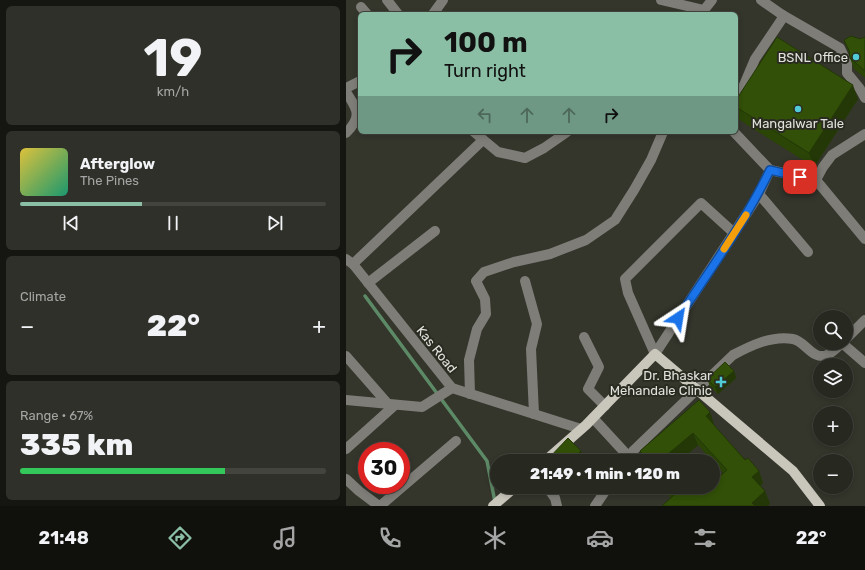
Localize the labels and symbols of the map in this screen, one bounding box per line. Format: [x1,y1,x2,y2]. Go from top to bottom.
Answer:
place label: BSNL Office [778,50,848,65]
marker: BSNL Office [851,52,861,62]
marker: Mangalwar Tale [793,104,803,114]
place label: Mangalwar Tale [752,116,844,132]
pin [783,160,817,194]
position arrow [657,297,699,339]
street label: Kas Road [413,323,460,376]
place label: Dr. Bhaskar Mehandale Clinic [610,368,712,398]
marker: Dr. Bhaskar Mehandale Clinic [715,376,727,388]
speed limit sign: 30 [358,442,410,494]

